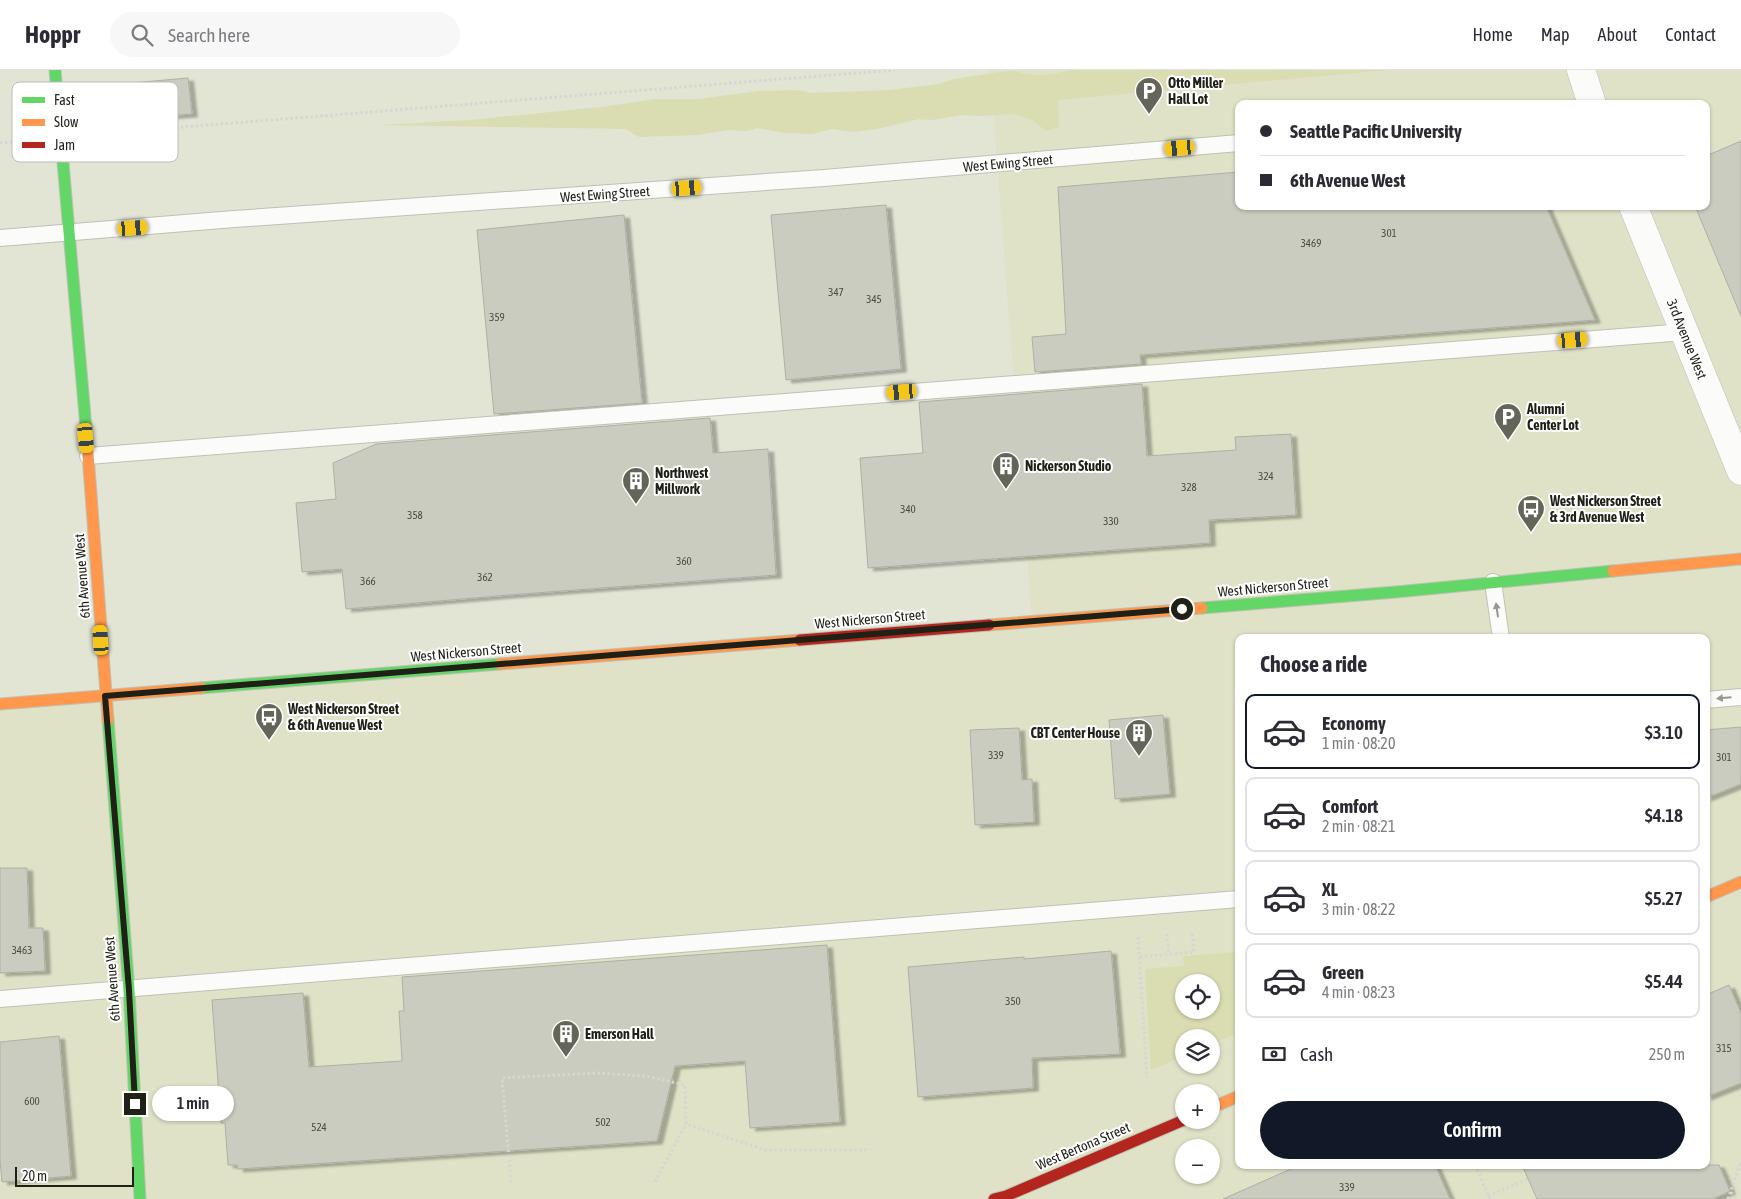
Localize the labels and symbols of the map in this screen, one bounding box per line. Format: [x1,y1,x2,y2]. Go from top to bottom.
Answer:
place label: Otto Miller Hall Lot [1168,75,1224,107]
parking icon: Otto Miller Hall Lot [1134,76,1164,115]
legend [12,82,178,162]
text: Fast [54,92,75,108]
text: Slow [54,114,79,130]
text: Jam [54,137,75,153]
car [1164,139,1195,157]
street label: West Ewing Street [962,151,1054,175]
car [671,179,702,197]
street label: West Ewing Street [560,183,650,205]
car [117,219,148,237]
house number: 301 [1381,227,1397,239]
house number: 3469 [1301,237,1321,249]
house number: 347 [828,286,844,298]
house number: 345 [866,293,882,305]
street label: 3rd Avenue West [1664,297,1710,381]
house number: 359 [489,311,505,323]
car [1557,331,1588,349]
car [886,383,917,401]
place label: Alumni Center Lot [1526,401,1579,433]
parking icon: Alumni Center Lot [1493,402,1523,441]
car [77,422,94,454]
building icon: Nickerson Studio [991,451,1021,490]
place label: Nickerson Studio [1025,458,1112,474]
place label: Northwest Millwork [655,465,708,497]
building icon: Northwest Millwork [621,466,651,505]
house number: 324 [1258,470,1274,482]
house number: 328 [1181,481,1197,493]
place label: West Nickerson Street & 3rd Avenue West [1549,493,1661,525]
bus stop icon: West Nickerson Street & 3rd Avenue West [1516,494,1546,533]
house number: 340 [900,503,916,515]
house number: 358 [407,509,423,521]
house number: 330 [1103,515,1119,527]
street label: 6th Avenue West [71,533,93,619]
house number: 360 [676,555,692,567]
house number: 362 [477,571,493,583]
street label: West Nickerson Street [1217,574,1329,600]
house number: 366 [360,575,376,587]
route start [1171,598,1193,620]
one-way arrow [1492,601,1500,617]
street label: West Nickerson Street [814,606,926,632]
car [92,625,109,655]
street label: West Nickerson Street [410,639,522,665]
one-way arrow [1715,695,1731,703]
place label: West Nickerson Street & 6th Avenue West [287,701,399,733]
bus stop icon: West Nickerson Street & 6th Avenue West [254,702,284,741]
building icon: CBT Center House [1124,718,1154,757]
place label: CBT Center House [1030,725,1120,741]
house number: 339 [988,749,1004,761]
house number: 301 [1716,751,1732,763]
street label: 6th Avenue West [101,936,123,1022]
house number: 3463 [12,944,32,956]
house number: 350 [1005,995,1021,1007]
building icon: Emerson Hall [551,1019,581,1058]
place label: Emerson Hall [585,1026,654,1042]
house number: 315 [1716,1042,1732,1054]
callout: 1 min [152,1086,235,1122]
route end [124,1093,146,1115]
house number: 600 [24,1095,40,1107]
house number: 502 [595,1116,611,1128]
street label: West Bertona Street [1034,1119,1132,1173]
house number: 524 [311,1121,327,1133]
scale bar [15,1164,134,1187]
house number: 339 [1339,1181,1355,1193]

